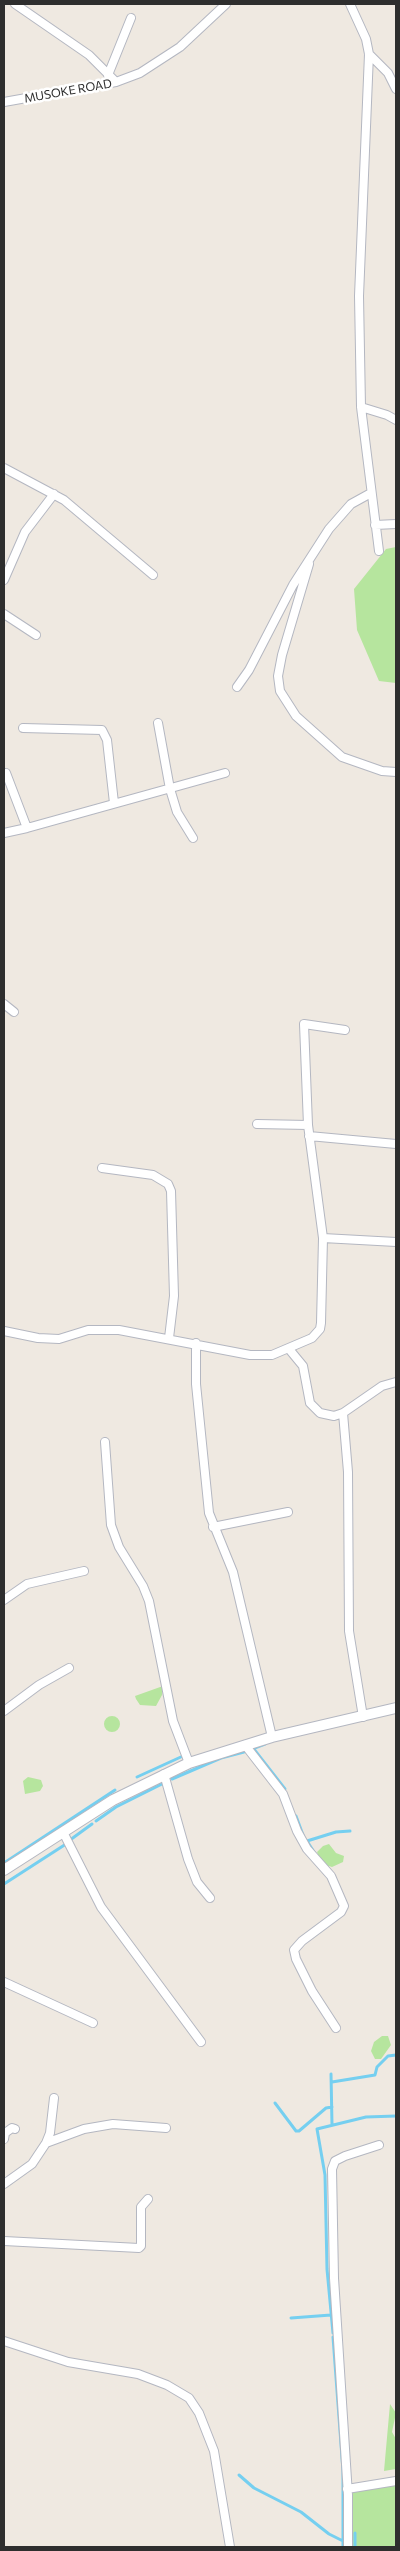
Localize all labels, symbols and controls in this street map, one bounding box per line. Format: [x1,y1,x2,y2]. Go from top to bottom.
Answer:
street label: MUSOKE ROAD [23,76,113,106]

